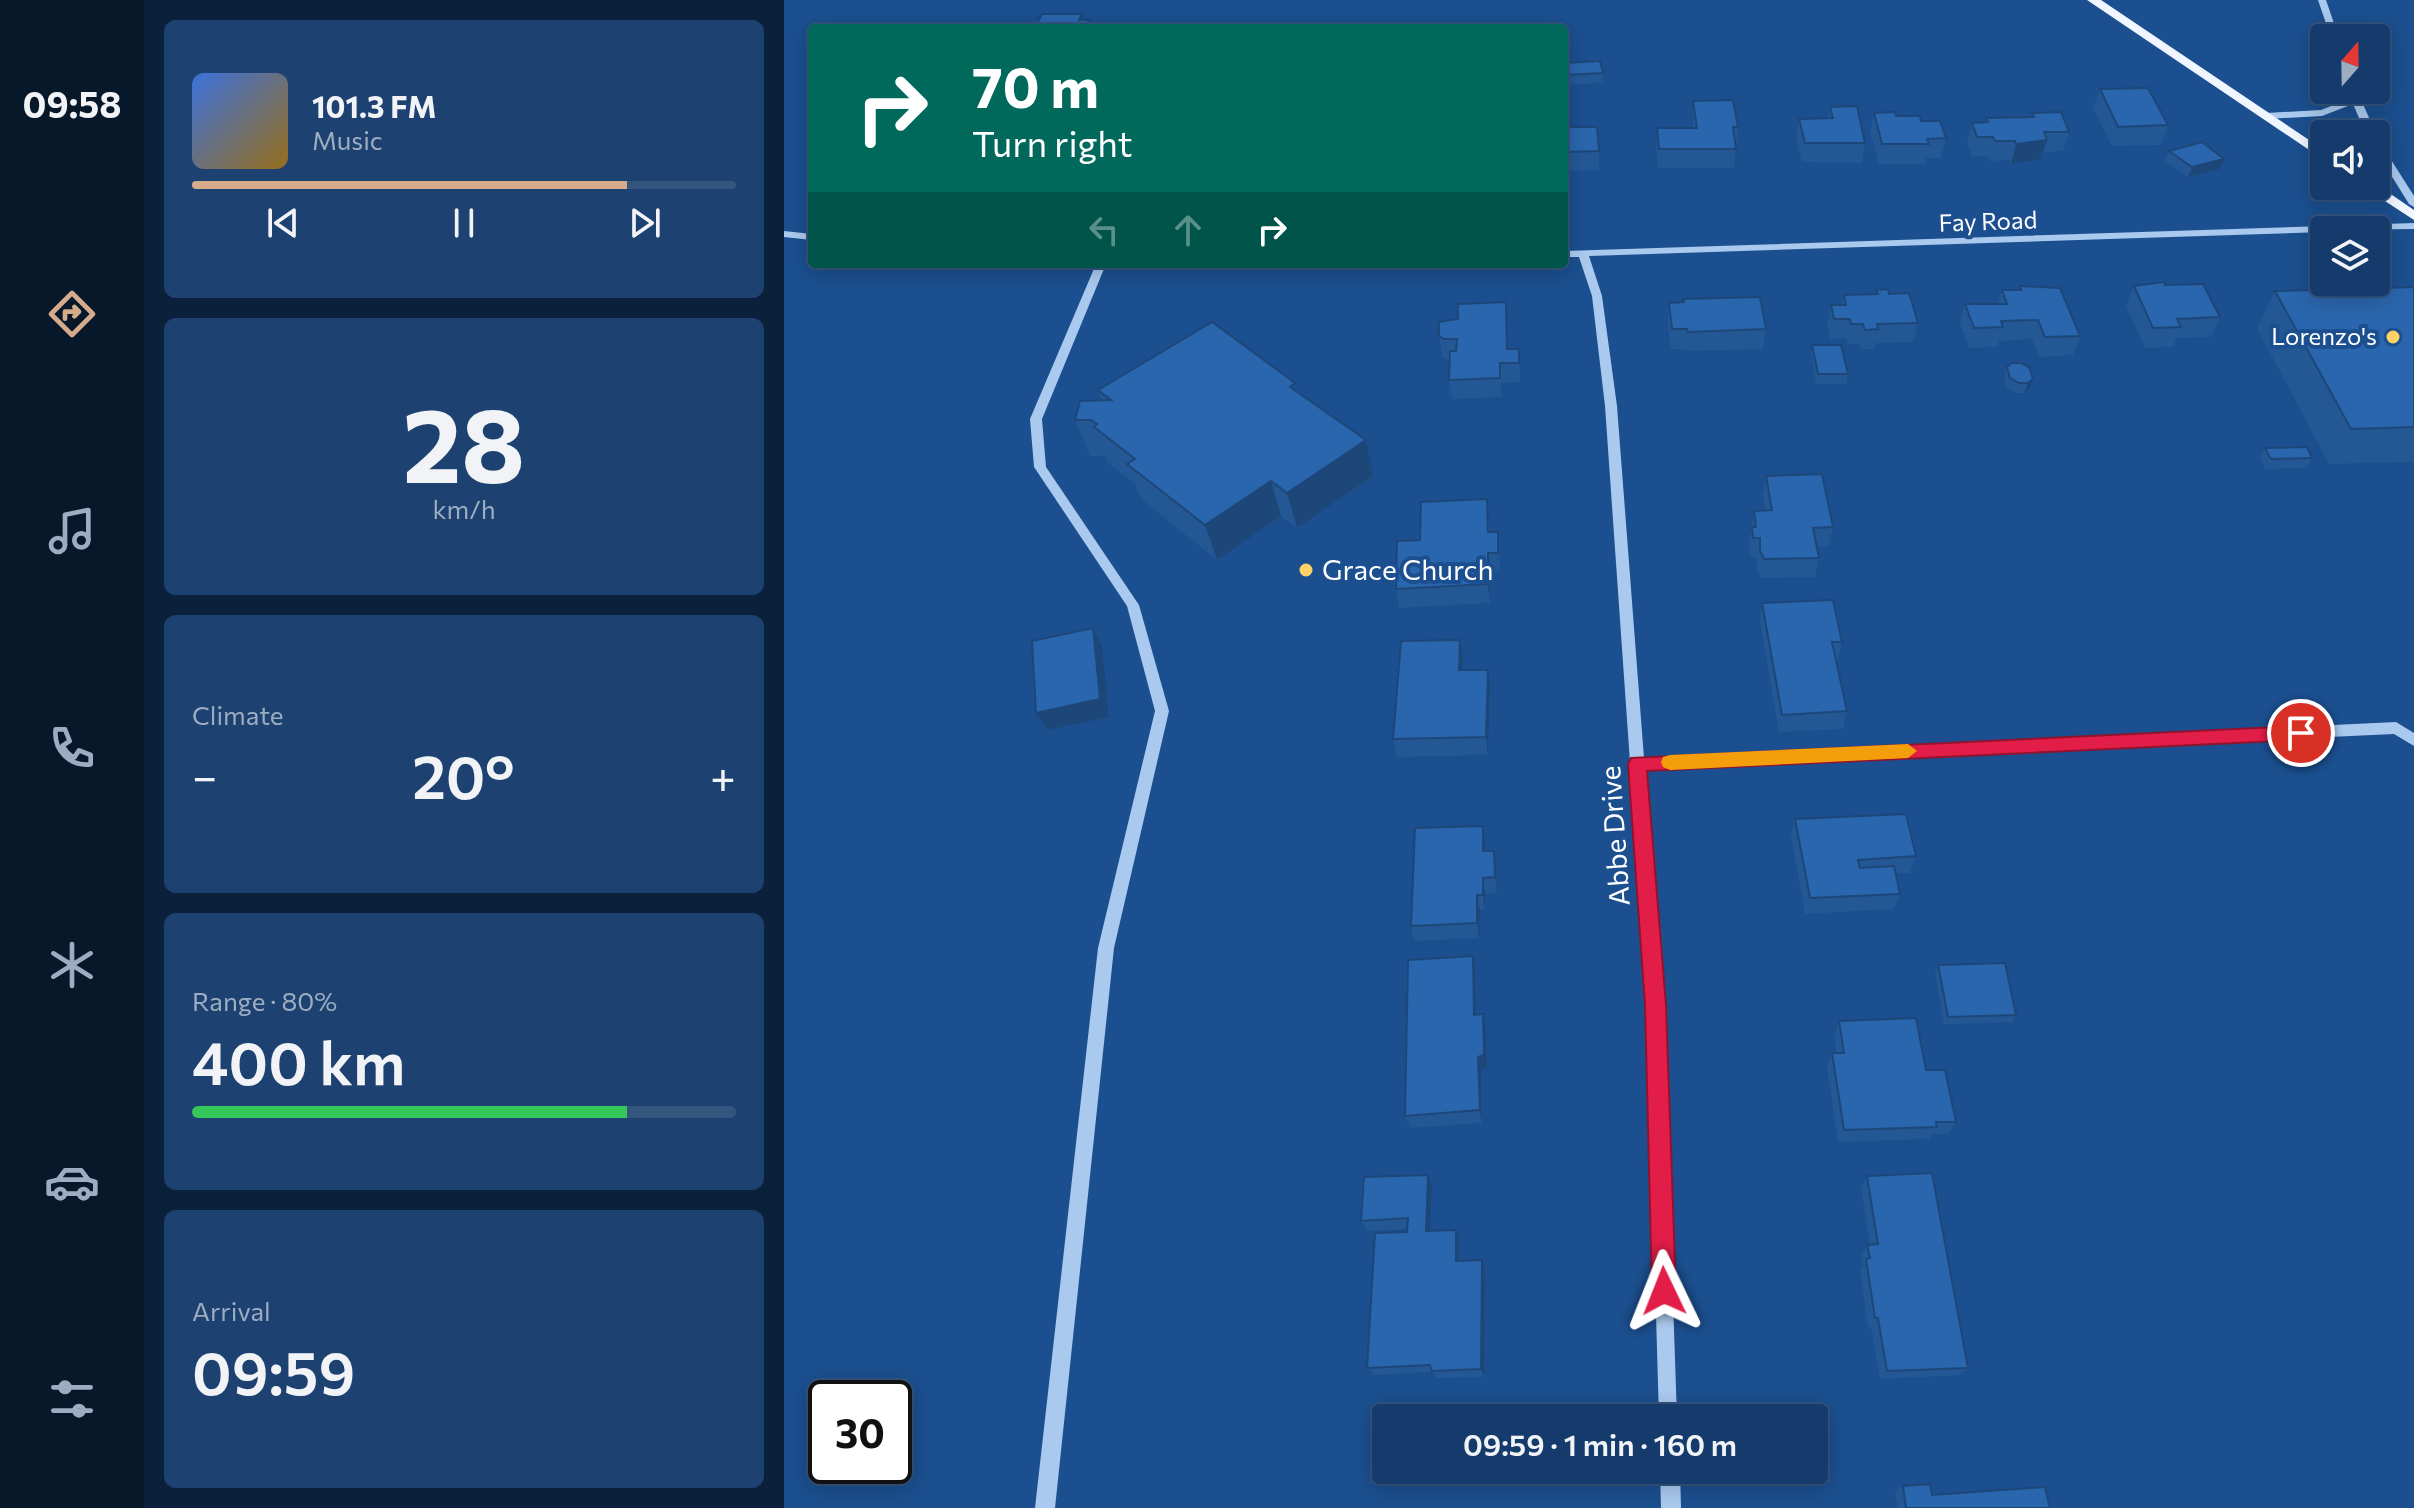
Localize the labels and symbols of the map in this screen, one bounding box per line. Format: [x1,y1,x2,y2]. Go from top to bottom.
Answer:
north arrow [2310,24,2390,104]
street label: Fay Road [1938,204,2038,237]
place label: Lorenzo's [2271,321,2377,350]
marker: Lorenzo's [2384,328,2402,346]
place label: Grace Church [1322,552,1494,586]
marker: Grace Church [1297,561,1315,579]
pin [2267,699,2335,767]
street label: Abbe Drive [1592,765,1636,907]
position arrow [1622,1249,1706,1333]
speed limit sign: 30 [808,1380,912,1484]

